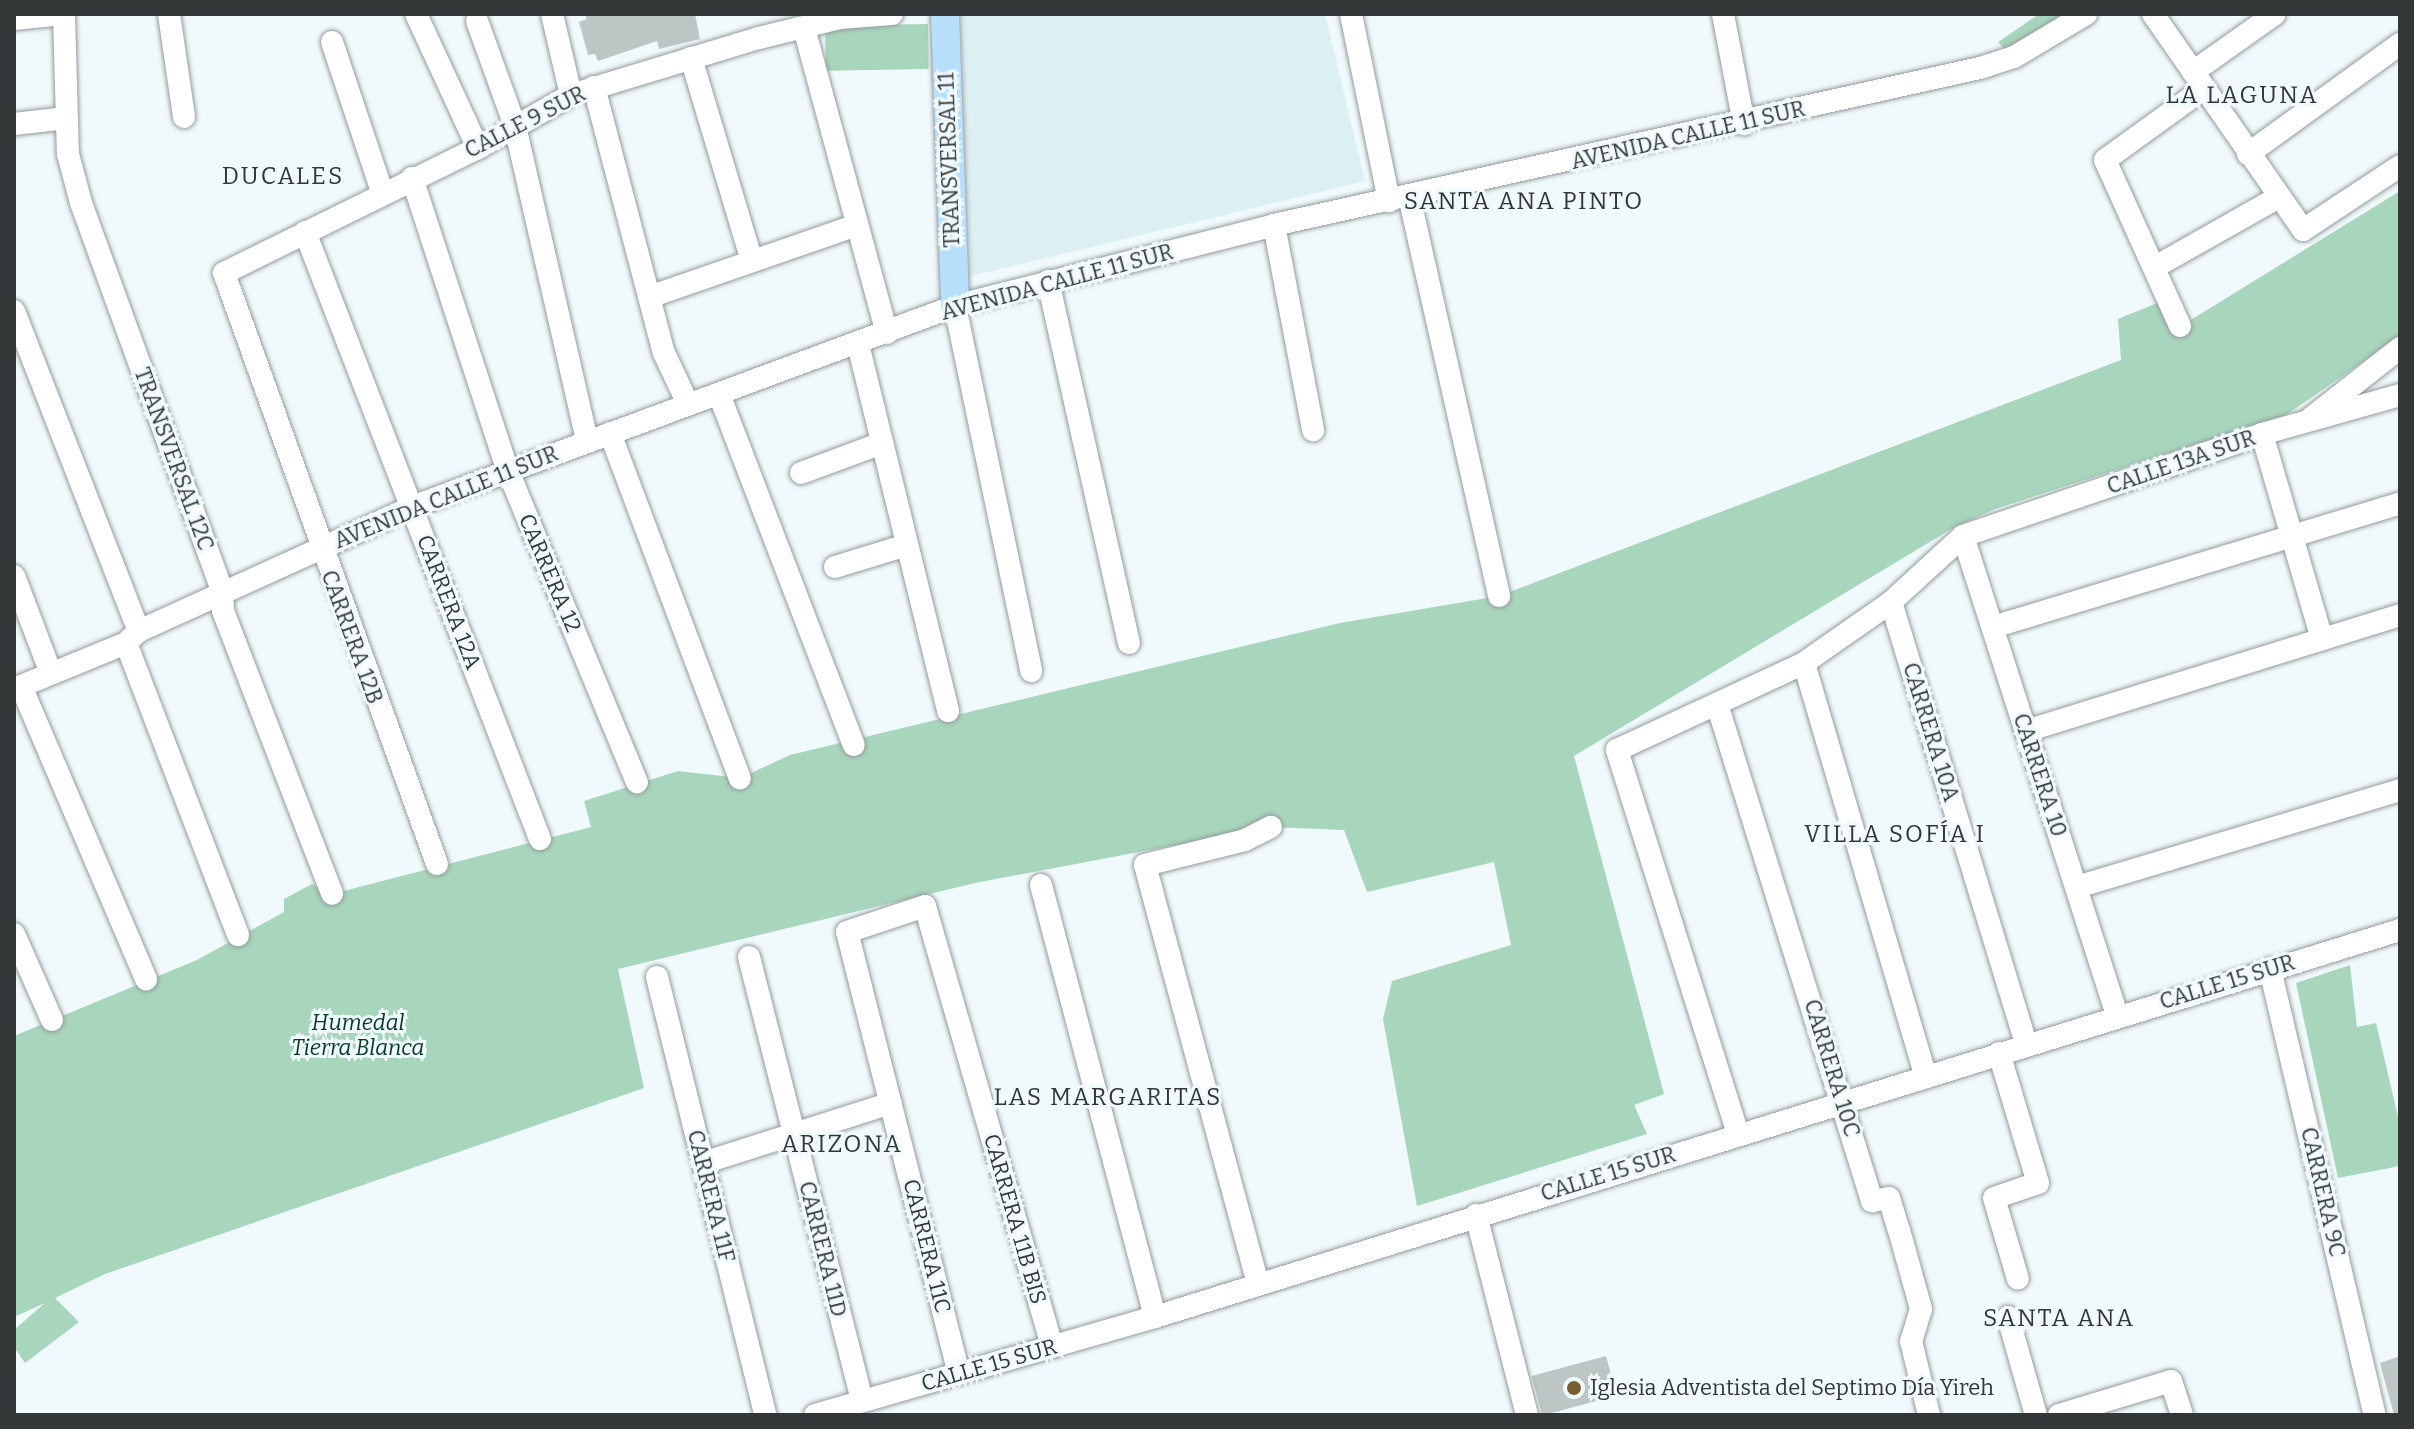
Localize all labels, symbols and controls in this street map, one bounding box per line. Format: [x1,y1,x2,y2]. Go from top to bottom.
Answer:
street label: TRANSVERSAL 11 [933,72,965,248]
street label: CALLE 9 SUR [460,80,590,164]
district label: LA LAGUNA [2166,82,2318,110]
street label: AVENIDA CALLE 11 SUR [1568,95,1808,175]
district label: DUCALES [222,163,344,191]
district label: SANTA ANA PINTO [1404,188,1644,216]
street label: AVENIDA CALLE 11 SUR [938,238,1176,326]
street label: TRANSVERSAL 12C [129,364,219,554]
street label: CALLE 13A SUR [2103,424,2259,500]
street label: AVENIDA CALLE 11 SUR [330,440,562,554]
street label: CARRERA 12 [513,510,587,636]
street label: CARRERA 12A [411,531,487,673]
street label: CARRERA 12B [316,567,388,707]
street label: CARRERA 10A [1897,659,1965,805]
street label: CARRERA 10 [2008,710,2072,840]
district label: VILLA SOFÍA I [1804,821,1986,849]
street label: CALLE 15 SUR [2156,949,2298,1015]
street label: CARRERA 10C [1799,996,1865,1140]
park label: Humedal Tierra Blanca [292,1009,424,1060]
district label: LAS MARGARITAS [993,1084,1223,1112]
street label: CARRERA 9C [2295,1125,2351,1259]
street label: CARRERA 11F [682,1127,740,1265]
district label: ARIZONA [781,1131,903,1159]
street label: CARRERA 11B BIS [978,1131,1052,1307]
street label: CALLE 15 SUR [1537,1141,1679,1207]
street label: CARRERA 11C [898,1176,956,1316]
street label: CARRERA 11D [793,1178,853,1320]
district label: SANTA ANA [1983,1305,2135,1333]
street label: CALLE 15 SUR [918,1333,1060,1397]
place label: Iglesia Adventista del Septimo Día Yireh [1590,1375,1994,1401]
marker: Iglesia Adventista del Septimo Día Yireh [1565,1379,1583,1397]

